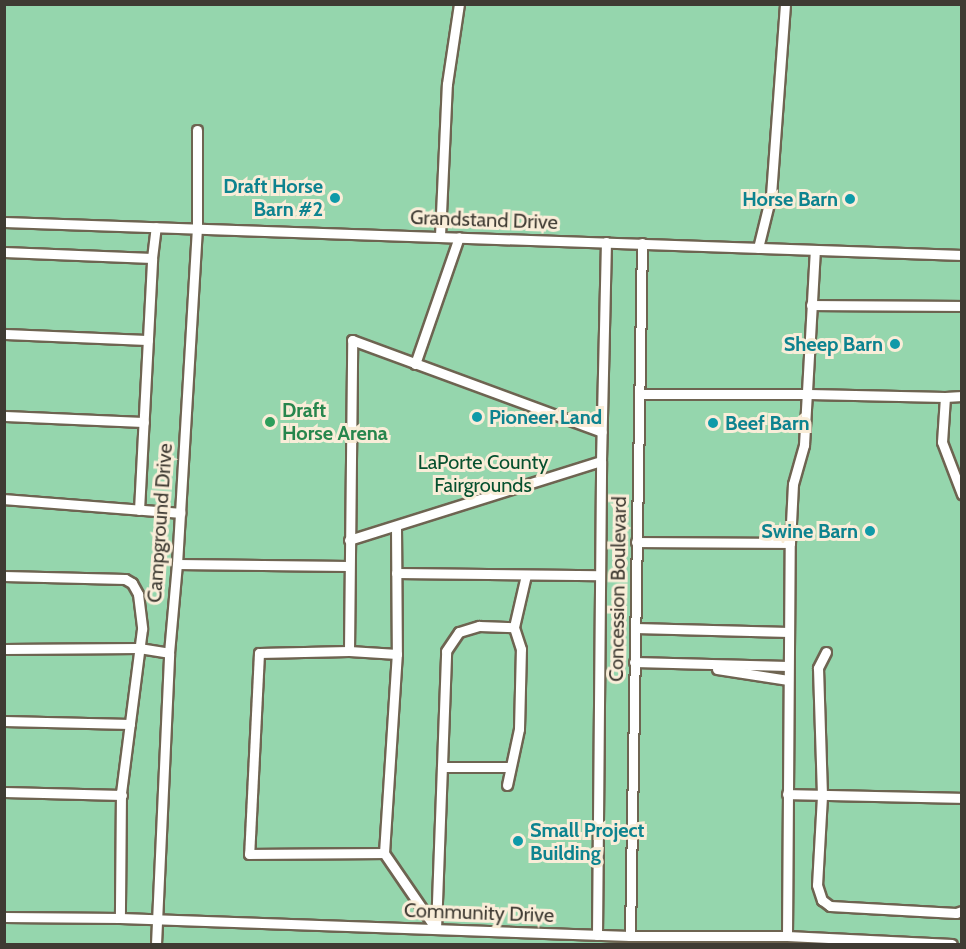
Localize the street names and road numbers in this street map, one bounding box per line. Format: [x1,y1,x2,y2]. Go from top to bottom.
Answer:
street label: Grandstand Drive [410,205,558,235]
street label: Campground Drive [142,442,178,604]
street label: Concession Boulevard [604,496,632,682]
street label: Community Drive [404,898,554,928]

